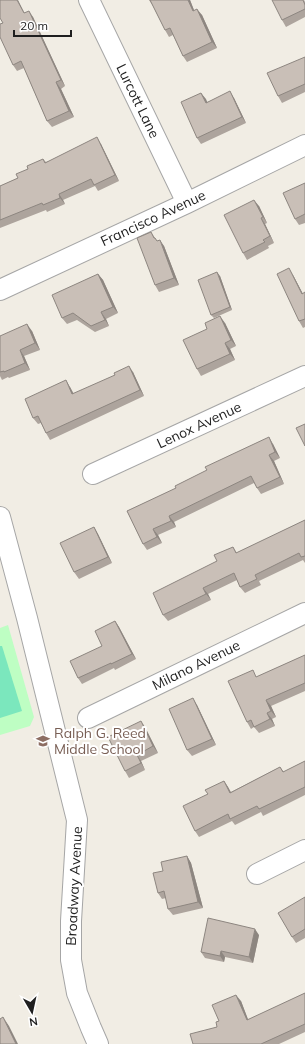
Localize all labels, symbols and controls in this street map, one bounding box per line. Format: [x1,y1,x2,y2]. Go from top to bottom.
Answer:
scale bar [14,12,71,38]
text: 20 m [20,18,48,33]
street label: Lurcott Lane [112,61,164,141]
street label: Francisco Avenue [98,186,208,250]
street label: Lenox Avenue [154,398,244,452]
street label: Milano Avenue [149,636,243,694]
place label: Ralph G. Reed Middle School [54,724,146,758]
school or university icon: Ralph G. Reed Middle School [35,733,51,749]
street label: Broadway Avenue [62,826,86,946]
north arrow [12,992,52,1032]
text: N [28,1014,39,1029]

